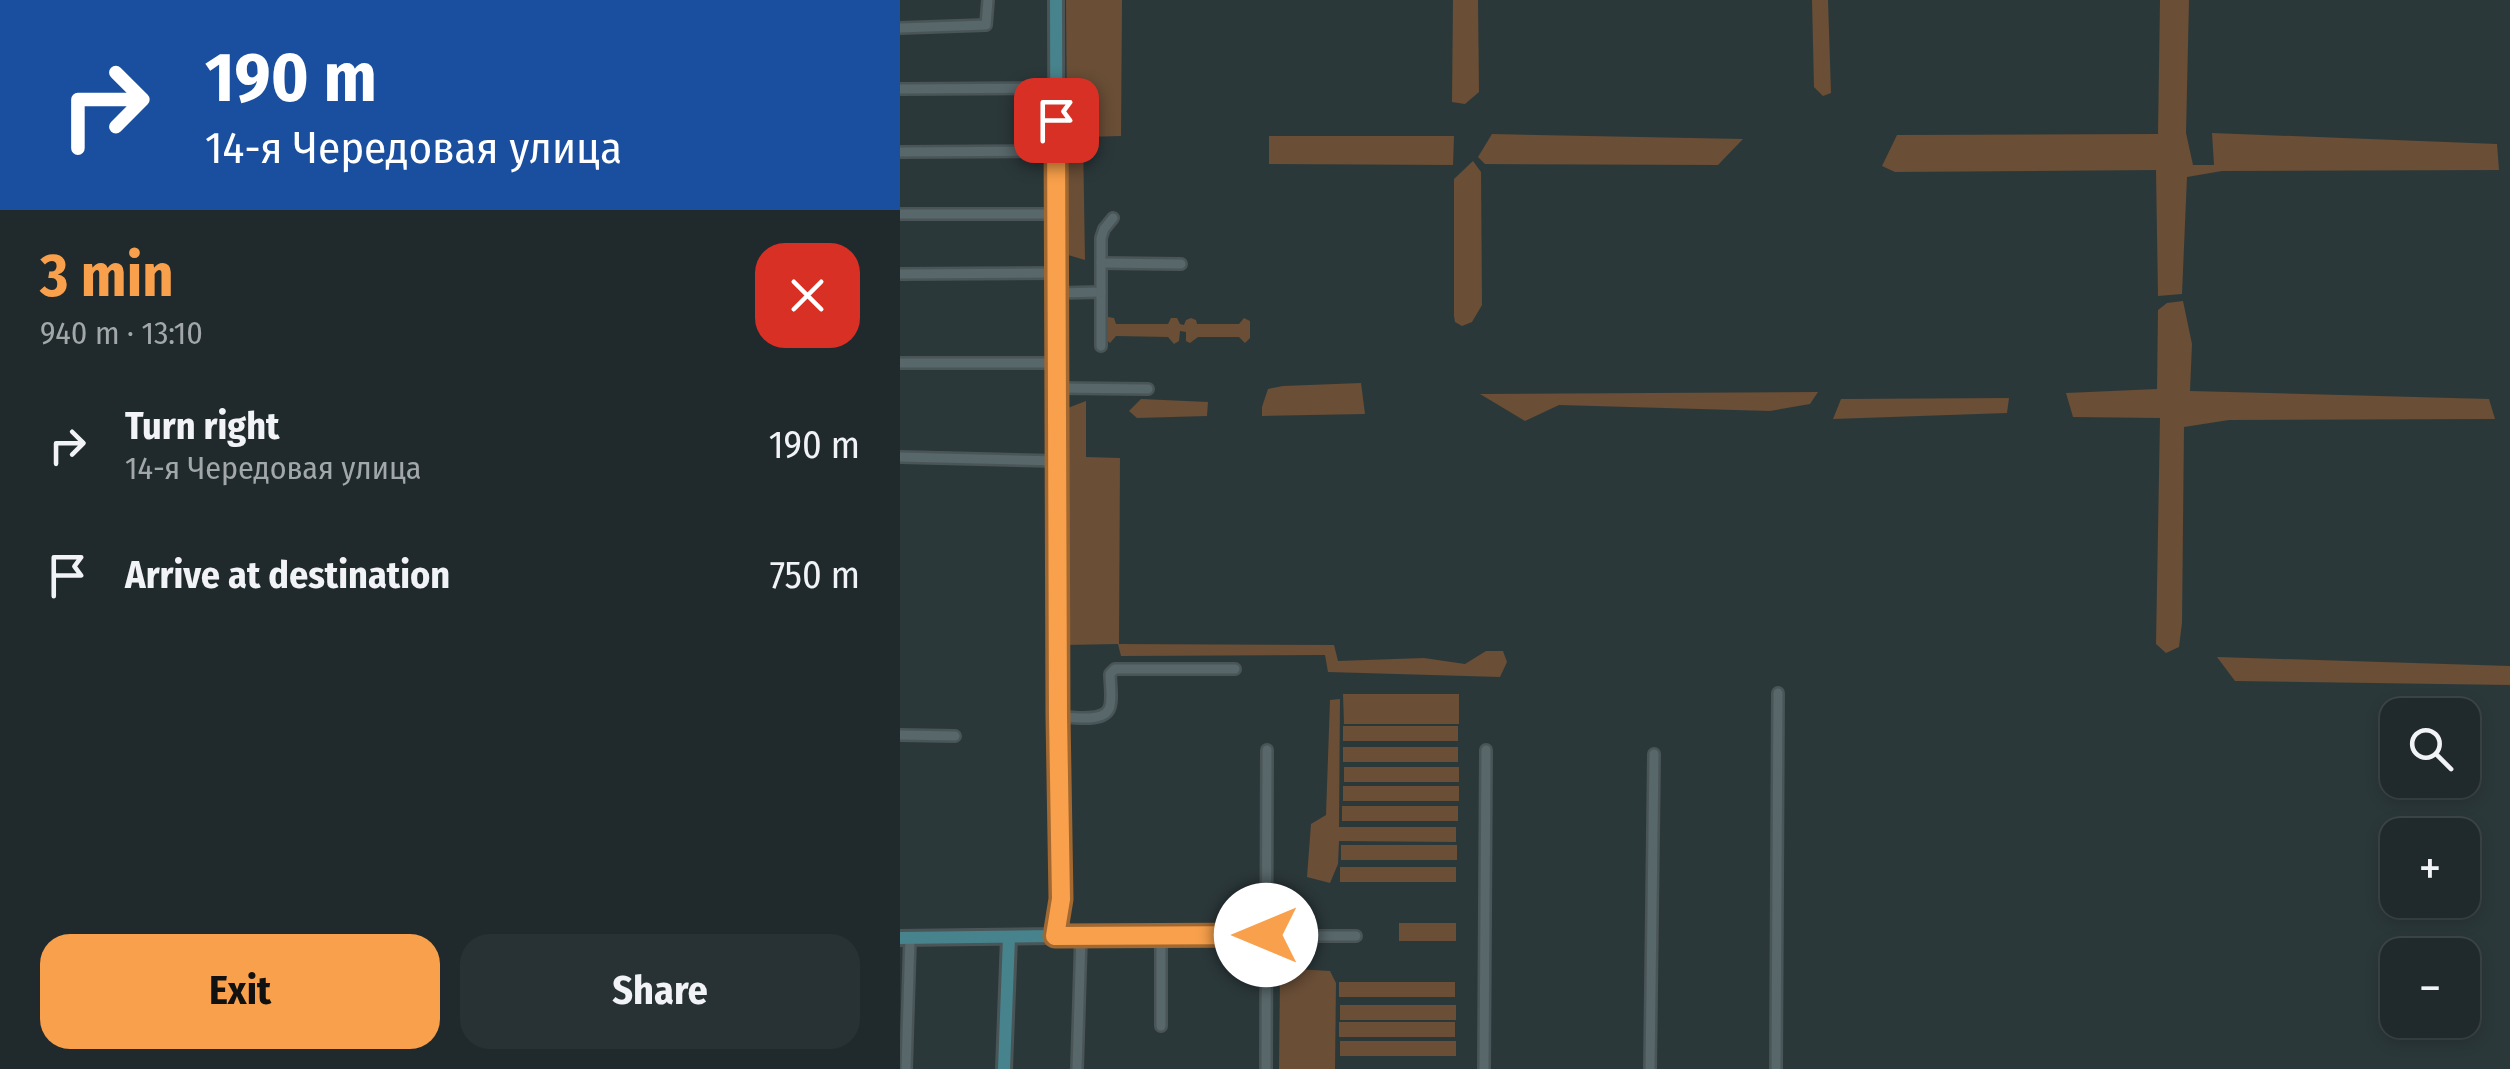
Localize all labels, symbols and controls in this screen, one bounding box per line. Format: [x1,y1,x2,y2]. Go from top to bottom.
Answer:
text: 190 m [205,36,377,120]
icon: right [40,40,170,170]
pin [1014,78,1099,163]
icon: arrive [1029,93,1084,148]
text: 14-я Чередовая улица [205,121,622,175]
text: 3 min [40,240,174,312]
button: close [755,243,860,348]
text: 940 m · 13:10 [40,314,203,352]
text: Turn right [125,403,279,449]
icon: right [40,418,95,473]
text: 190 m [769,422,860,468]
text: 14-я Чередовая улица [125,449,422,487]
icon: arrive [40,548,95,603]
text: Arrive at destination [125,552,450,598]
text: 750 m [770,552,860,598]
map controls [2380,698,2480,1038]
button: search [2380,698,2480,798]
button: + [2380,818,2480,918]
position arrow [1214,883,1318,987]
button: Exit [40,934,440,1049]
button: Share [460,934,860,1049]
button: − [2380,938,2480,1038]

